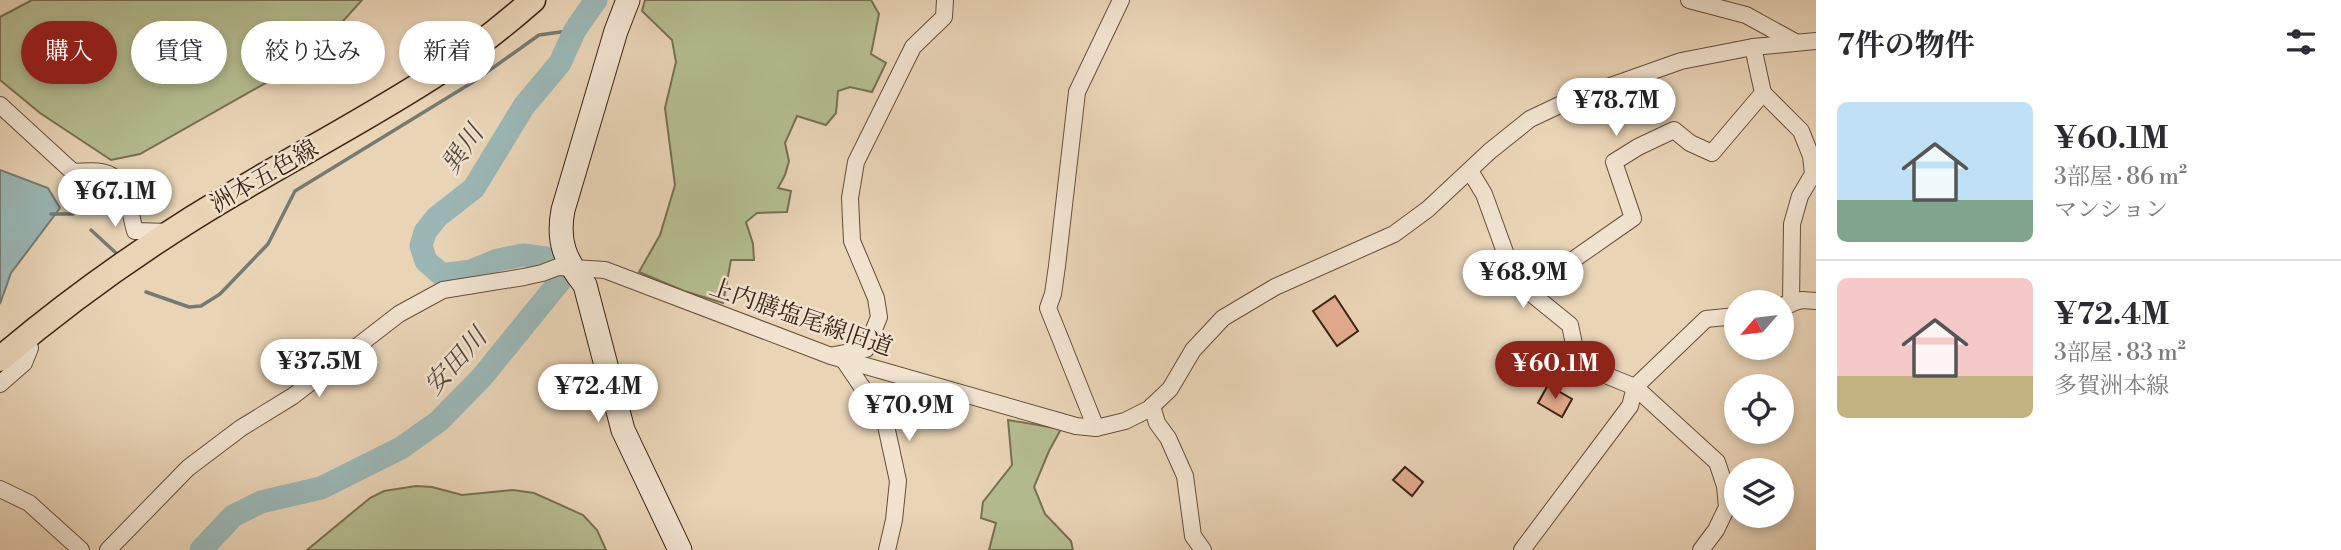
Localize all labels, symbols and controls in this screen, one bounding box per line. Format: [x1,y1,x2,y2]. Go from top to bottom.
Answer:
chip: 購入 [21,21,117,84]
chip: 賃貸 [131,21,227,84]
chip: 絞り込み [241,21,385,84]
chip: 新着 [399,21,495,84]
icon: filters [2282,23,2320,61]
text: 7件の物件 [1837,27,1975,65]
pin: ¥78.7M [1559,78,1673,138]
text: ¥78.7M [1573,87,1659,115]
water label: 巽川 [435,117,493,180]
text: ¥60.1M [2054,120,2168,158]
icon: home [1893,130,1977,214]
street label: 洲本五色線 [205,134,324,220]
text: 3部屋 · 86 m² [2054,163,2187,191]
pin: ¥67.1M [58,170,172,229]
text: ¥67.1M [74,178,156,206]
text: マンション [2054,196,2168,224]
pin: ¥68.9M [1466,250,1580,310]
text: ¥68.9M [1479,259,1567,287]
street label: 上内膳塩尾線旧道 [705,273,896,363]
north arrow [1724,290,1794,360]
map controls [1724,290,1794,528]
text: ¥72.4M [2054,296,2169,334]
icon: home [1893,306,1977,390]
water label: 安田川 [418,320,496,401]
text: 3部屋 · 83 m² [2054,339,2186,367]
pin: ¥37.5M [262,340,376,399]
pin: ¥60.1M [1498,342,1612,401]
text: ¥37.5M [276,348,362,376]
text: ¥60.1M [1511,350,1599,378]
pin: ¥72.4M [541,364,655,424]
text: 多賀洲本線 [2054,372,2169,400]
text: ¥72.4M [554,373,642,401]
button: locate [1724,374,1794,444]
pin: ¥70.9M [852,384,966,443]
text: ¥70.9M [864,392,954,420]
button: layers [1724,458,1794,528]

